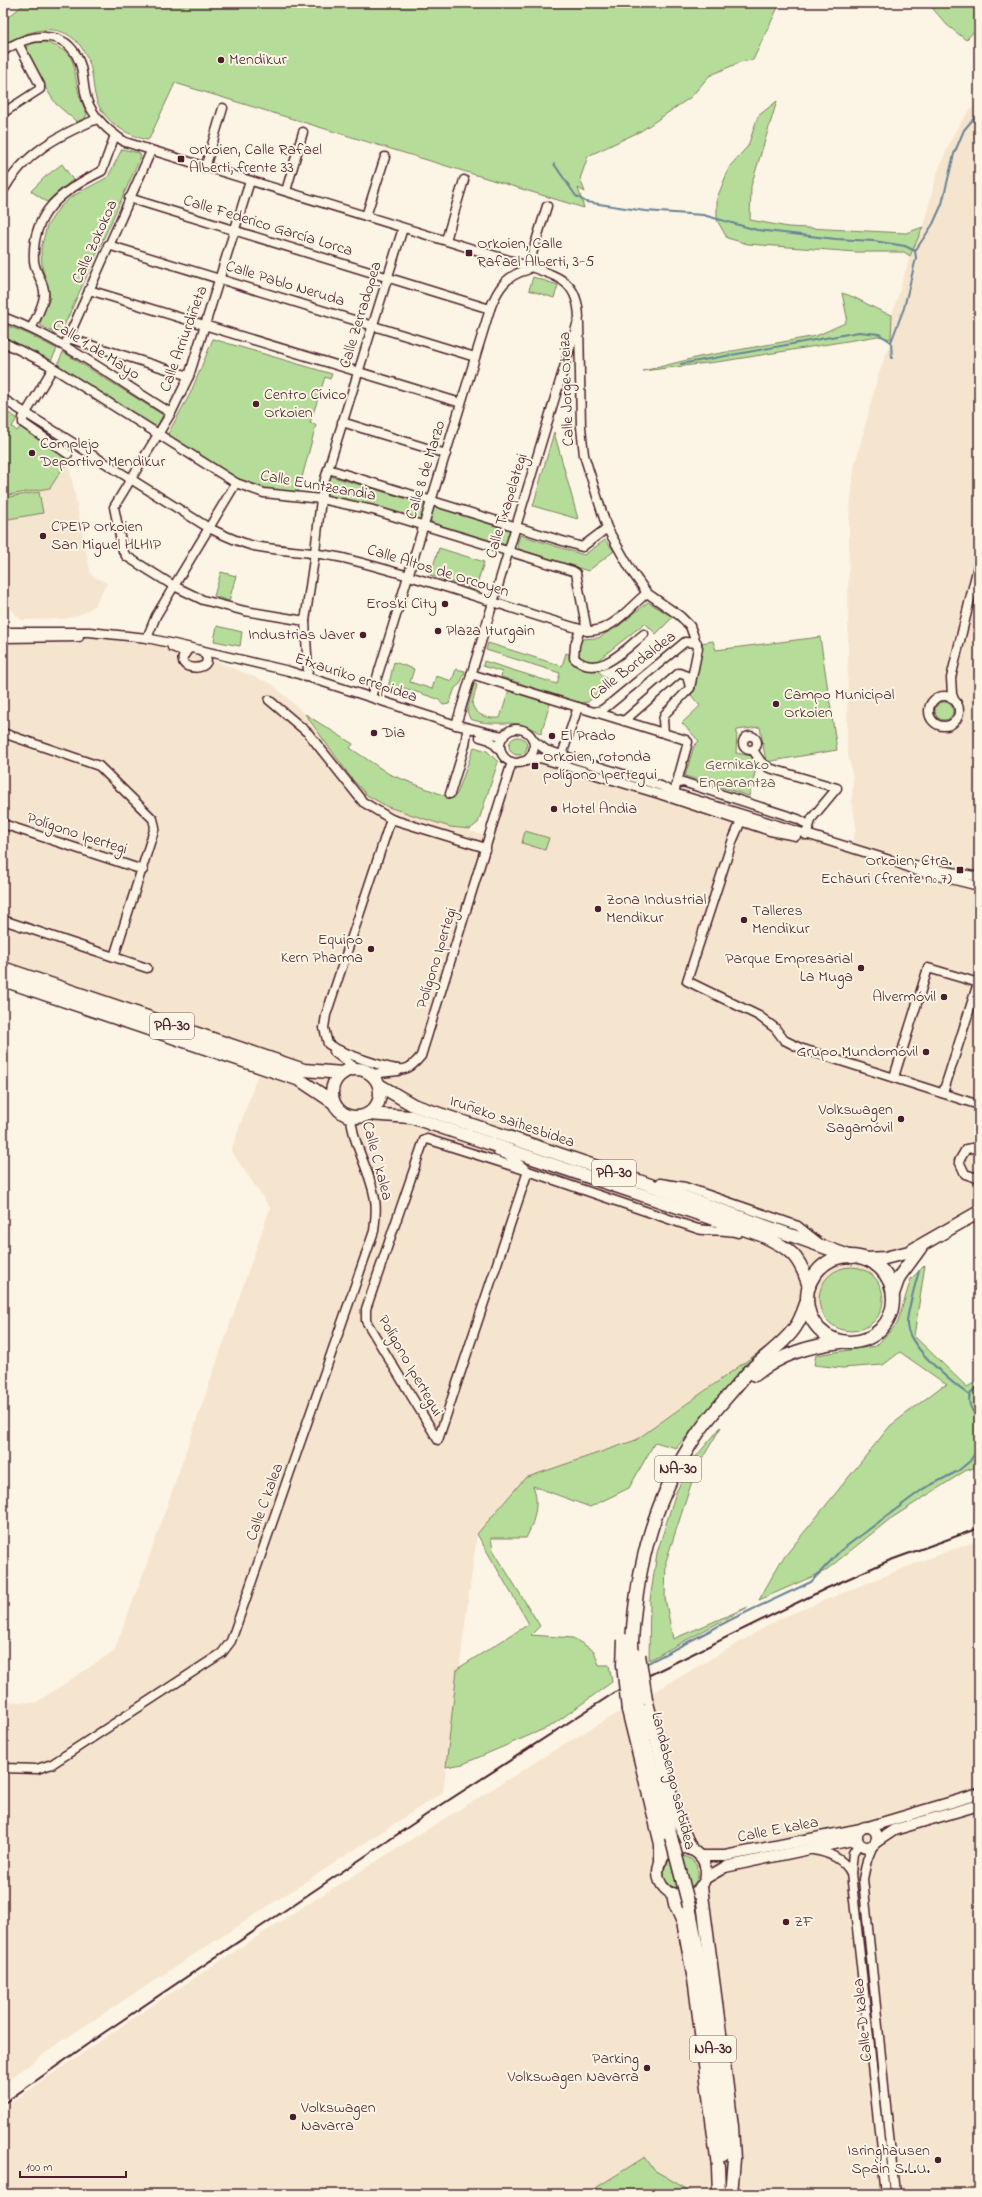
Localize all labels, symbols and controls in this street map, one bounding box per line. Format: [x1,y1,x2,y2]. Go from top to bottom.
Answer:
place label: Mendikur [229,48,287,72]
marker: Mendikur [216,55,226,65]
place label: Orkoien, Calle Rafael Alberti, frente 33 [189,138,322,180]
marker: Orkoien, Calle Rafael Alberti, frente 33 [176,154,186,164]
street label: Calle Federico García Lorca [180,189,356,263]
street label: Calle Zokokoa [66,196,124,288]
place label: Orkoien, Calle Rafael Alberti, 3-5 [477,232,594,274]
marker: Orkoien, Calle Rafael Alberti, 3-5 [464,248,474,258]
street label: Calle Pablo Neruda [222,254,348,314]
street label: Calle Zerradopea [333,259,389,371]
street label: Calle Arriurdiñeta [154,282,214,396]
street label: Calle 1 de Mayo [48,314,144,386]
street label: Calle Jorge Oteiza [553,331,581,447]
place label: Centro Cívico Orkoien [264,383,347,425]
marker: Centro Cívico Orkoien [251,399,261,409]
street label: Calle 8 de Marzo [400,417,452,523]
place label: Complejo Deportivo Mendikur [39,432,165,474]
marker: Complejo Deportivo Mendikur [27,448,37,458]
street label: Calle Txapelategi [480,450,534,562]
street label: Calle Euntzeandia [258,464,378,508]
place label: CPEIP Orkoien San Miguel HLHIP [51,515,162,557]
marker: CPEIP Orkoien San Miguel HLHIP [38,531,48,541]
street label: Calle Altos de Orcoyen [364,538,512,604]
place label: Eroski City [366,592,437,616]
marker: Eroski City [440,599,450,609]
place label: Plaza Iturgain [446,619,535,643]
place label: Industrias Javer [248,623,355,647]
street label: Calle Bordaldea [585,625,681,707]
marker: Plaza Iturgain [433,626,443,636]
marker: Industrias Javer [358,630,368,640]
street label: Etxauriko errepidea [292,647,420,709]
place label: Campo Municipal Orkoien [784,683,895,725]
marker: Campo Municipal Orkoien [771,699,781,709]
place label: Dia [381,721,405,745]
place label: El Prado [560,724,616,748]
marker: Dia [369,728,379,738]
marker: El Prado [547,731,557,741]
place label: Orkoien, rotonda polígono Ipertegui [543,745,657,787]
park label: Gernikako Enparantza [698,753,776,795]
marker: Orkoien, rotonda polígono Ipertegui [530,761,540,771]
place label: Hotel Andia [562,797,637,821]
marker: Hotel Andia [549,804,559,814]
street label: Polígono Ipertegi [24,806,131,862]
place label: Orkoien, Ctra. Echauri (frente nº 7) [821,849,952,891]
marker: Orkoien, Ctra. Echauri (frente nº 7) [955,865,965,875]
place label: Zona Industrial Mendikur [606,888,707,930]
place label: Talleres Mendikur [752,899,810,941]
street label: Polígono Ipertegi [410,904,464,1012]
marker: Zona Industrial Mendikur [593,904,603,914]
marker: Talleres Mendikur [739,915,749,925]
place label: Equipo Kern Pharma [281,928,363,970]
marker: Equipo Kern Pharma [366,944,376,954]
place label: Parque Empresarial La Muga [725,947,853,989]
marker: Parque Empresarial La Muga [856,963,866,973]
place label: Alvermóvil [872,985,936,1009]
marker: Alvermóvil [939,992,949,1002]
road number: PA-30 [150,1013,194,1039]
place label: Grupo Mundomóvil [796,1040,918,1064]
marker: Grupo Mundomóvil [921,1047,931,1057]
street label: Iruñeko saihesbidea [446,1089,578,1155]
place label: Volkswagen Sagamóvil [817,1098,893,1140]
marker: Volkswagen Sagamóvil [896,1114,906,1124]
street label: Calle C kalea [355,1119,399,1203]
road number: PA-30 [592,1160,636,1186]
street label: Polígono Ipertegui [371,1311,449,1421]
road number: NA-30 [655,1456,701,1482]
street label: Calle C kalea [240,1460,290,1544]
street label: Landabengo sarbidea [644,1710,702,1852]
street label: Calle E kalea [736,1810,820,1850]
place label: ZF [794,1910,814,1934]
marker: ZF [781,1917,791,1927]
street label: Calle D kalea [847,1977,879,2063]
road number: NA-30 [690,2036,736,2062]
place label: Parking Volkswagen Navarra [507,2047,639,2089]
marker: Parking Volkswagen Navarra [642,2063,652,2073]
place label: Volkswagen Navarra [300,2096,376,2138]
marker: Volkswagen Navarra [288,2112,298,2122]
place label: Isringhausen Spain S.L.U. [847,2139,930,2181]
scale bar [20,2153,126,2179]
marker: Isringhausen Spain S.L.U. [933,2155,943,2165]
text: 100 m [26,2159,53,2177]

